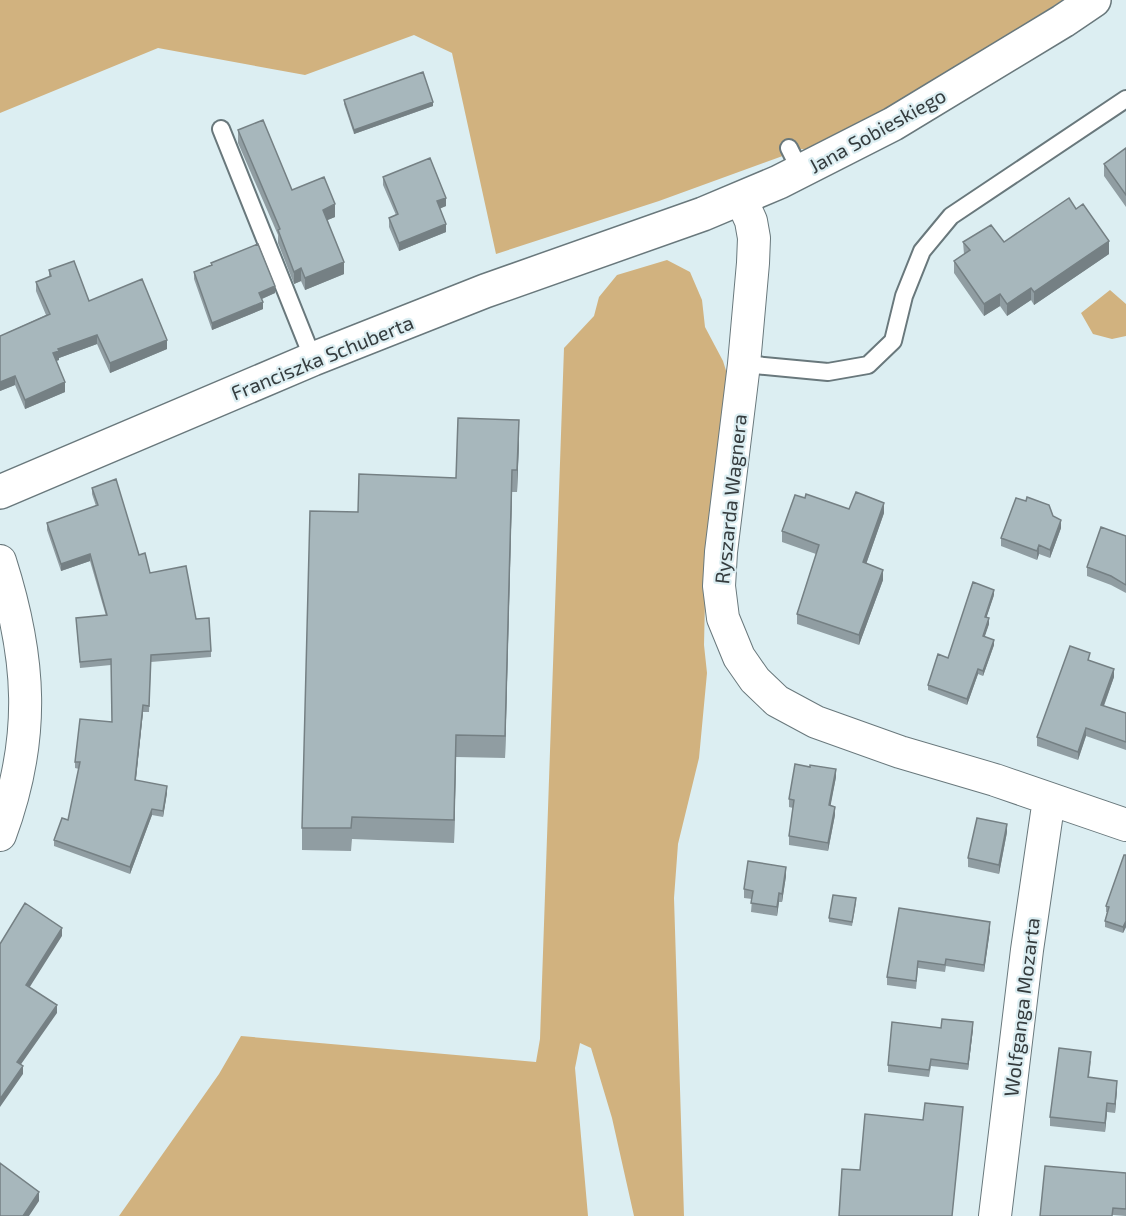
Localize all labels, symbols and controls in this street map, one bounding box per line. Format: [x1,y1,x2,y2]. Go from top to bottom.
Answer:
street label: Jana Sobieskiego [804,82,950,178]
street label: Franciszka Schuberta [227,309,417,405]
street label: Ryszarda Wagnera [709,413,751,585]
street label: Wolfganga Mozarta [998,916,1044,1098]

